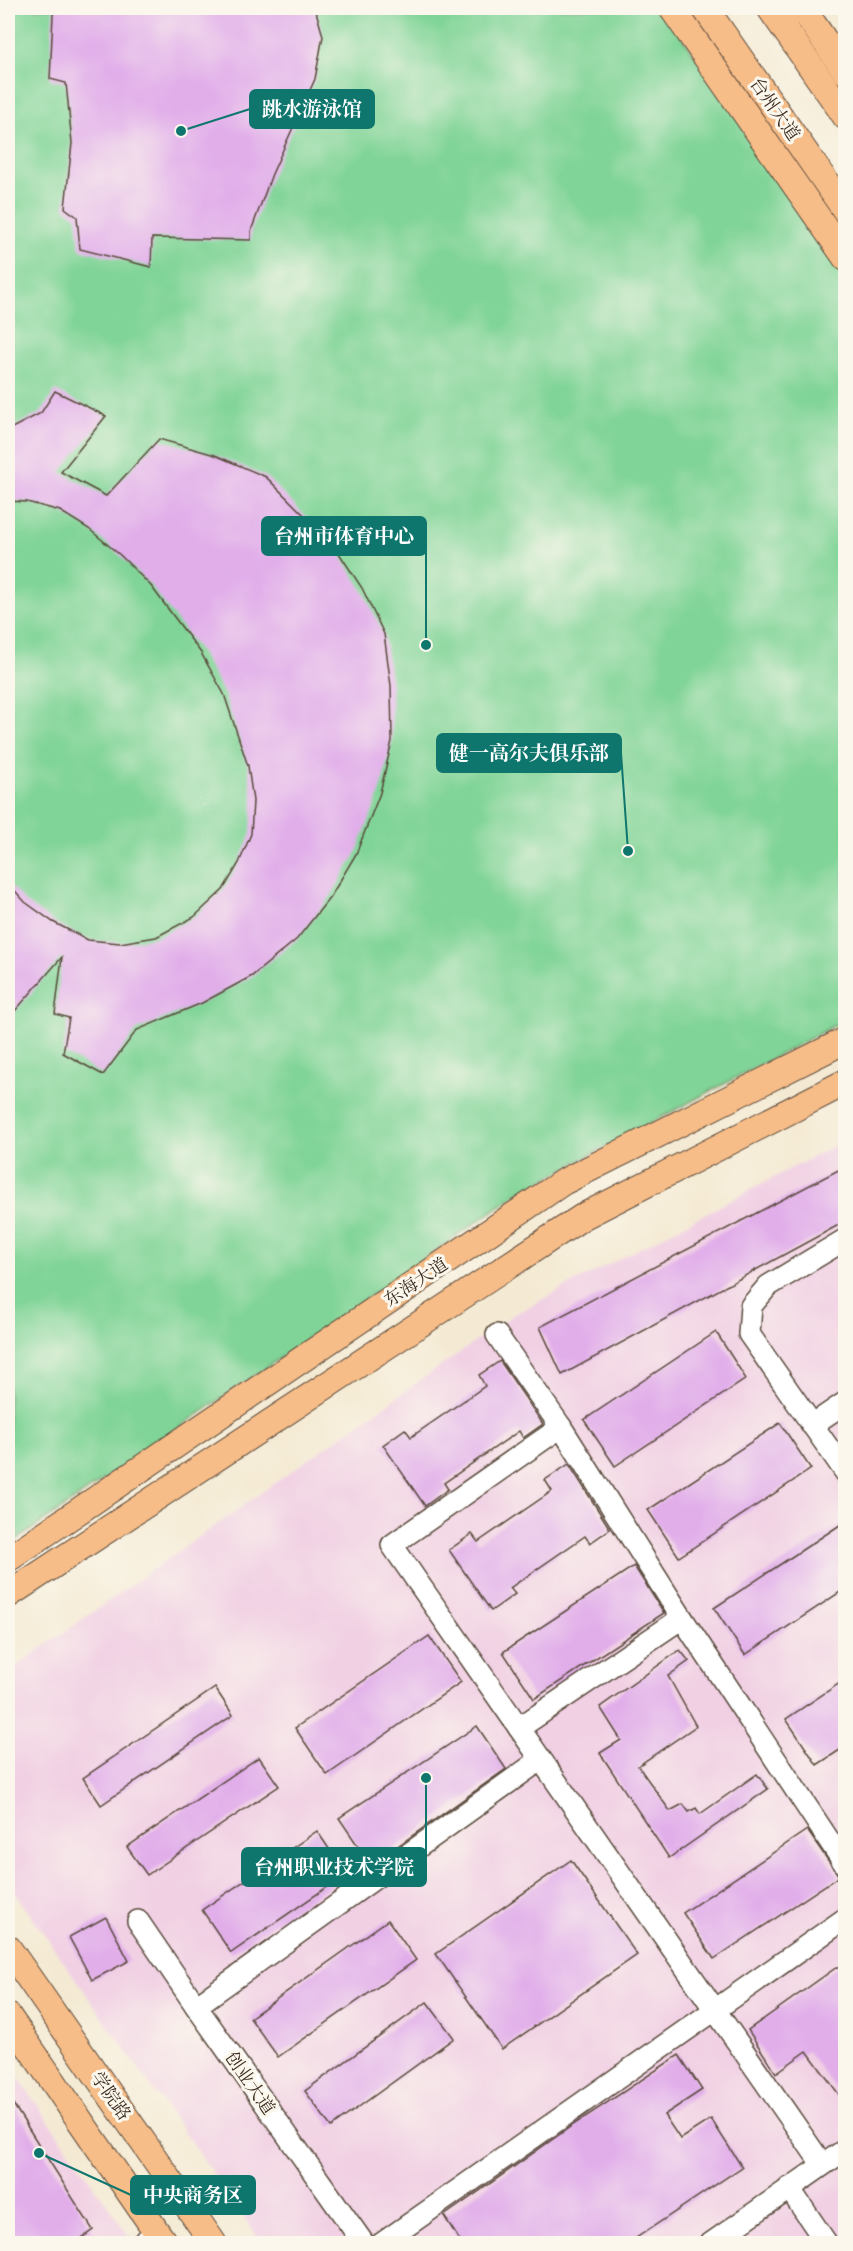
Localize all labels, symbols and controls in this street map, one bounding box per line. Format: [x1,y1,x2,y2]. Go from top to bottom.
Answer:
street label: 台州大道 [744,74,804,146]
callout: 跳水游泳馆 [250,90,374,128]
text: 跳水游泳馆 [262,98,362,123]
callout: 台州市体育中心 [262,517,426,555]
text: 台州市体育中心 [274,525,414,550]
callout: 健一高尔夫俱乐部 [437,734,621,772]
text: 健一高尔夫俱乐部 [449,742,609,767]
street label: 东海大道 [381,1254,453,1313]
callout: 台州职业技术学院 [242,1848,426,1886]
text: 台州职业技术学院 [254,1856,414,1881]
street label: 创业大道 [219,2048,279,2120]
street label: 学院路 [85,2068,135,2126]
callout: 中央商务区 [131,2176,255,2214]
text: 中央商务区 [143,2184,243,2209]

